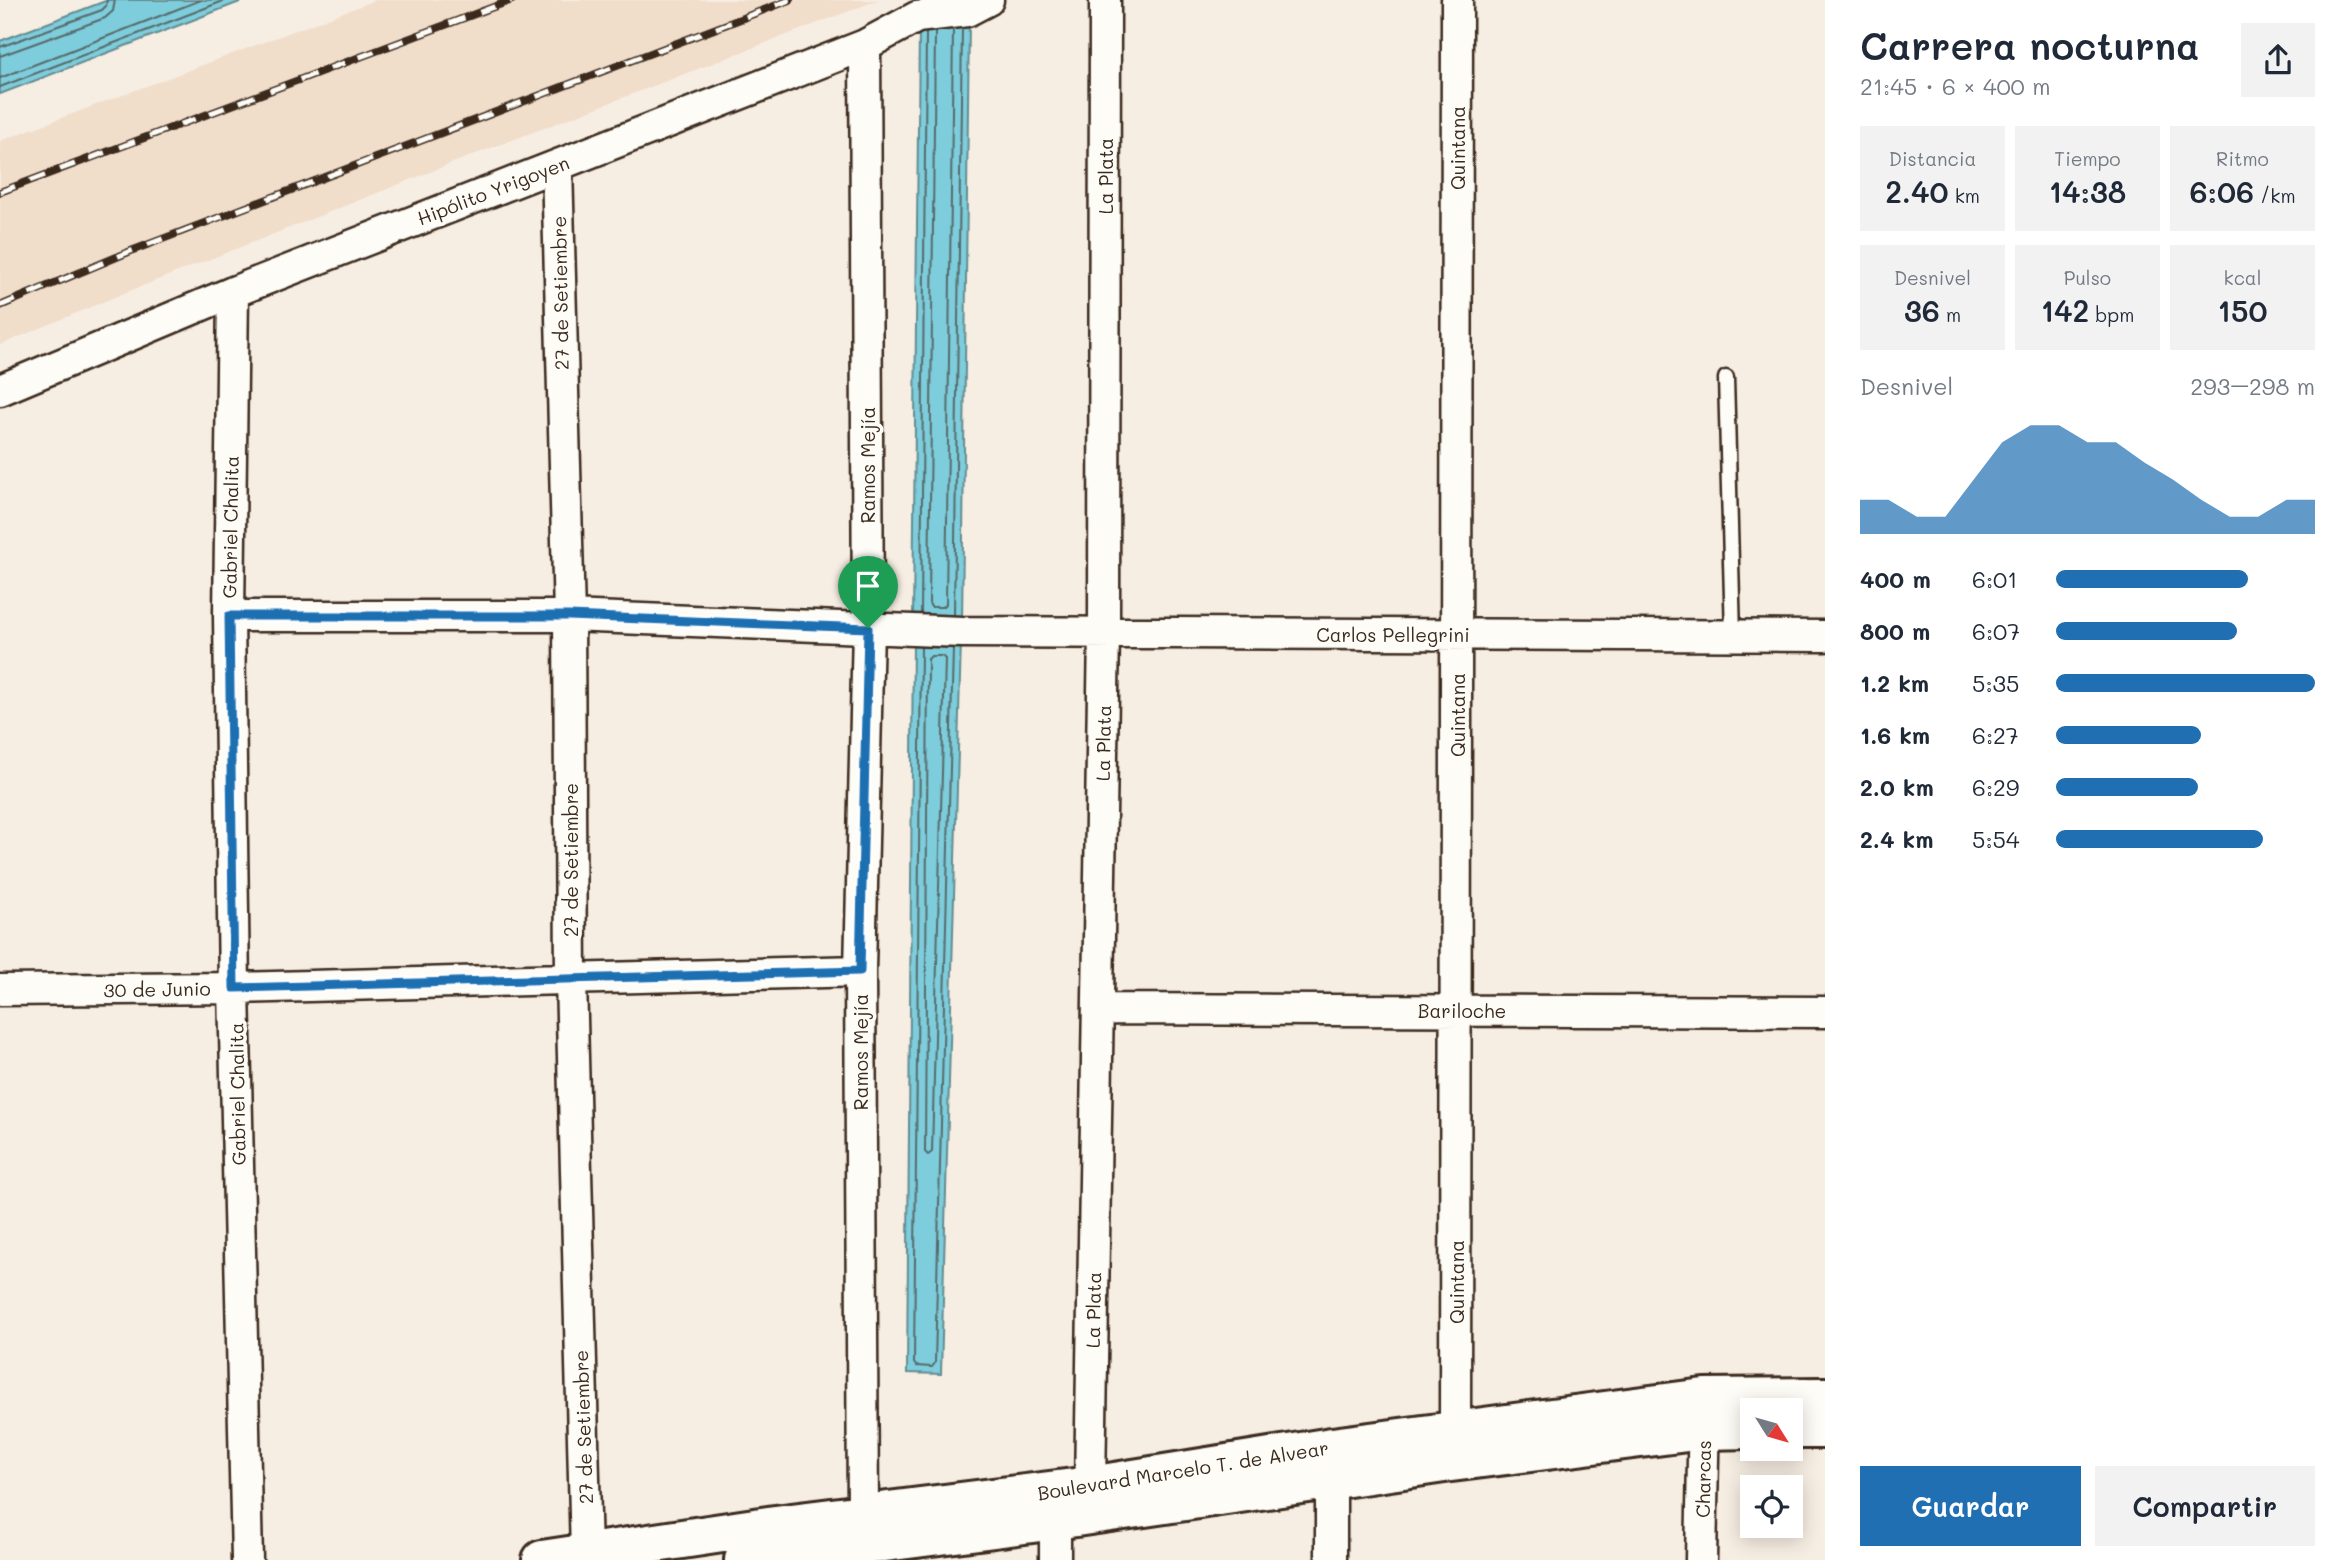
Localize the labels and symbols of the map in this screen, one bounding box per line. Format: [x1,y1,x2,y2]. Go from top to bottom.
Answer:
street label: Quintana [1445,106,1470,190]
street label: La Plata [1093,138,1118,214]
street label: Hipólito Yrigoyen [413,149,573,231]
street label: 27 de Setiembre [546,216,574,370]
street label: Ramos Mejía [855,407,880,523]
street label: Gabriel Chalita [216,455,244,599]
pin [838,556,898,628]
street label: Carlos Pellegrini [1316,622,1470,647]
street label: Quintana [1445,673,1470,757]
street label: La Plata [1090,705,1116,781]
street label: 27 de Setiembre [558,783,583,937]
street label: 30 de Junio [103,976,211,1002]
street label: Ramos Mejía [848,994,873,1110]
street label: Bariloche [1418,998,1506,1023]
street label: Gabriel Chalita [223,1022,251,1166]
street label: Quintana [1444,1240,1469,1324]
street label: La Plata [1080,1272,1106,1348]
street label: 27 de Setiembre [568,1350,598,1504]
north arrow [1740,1398,1802,1461]
street label: Boulevard Marcelo T. de Alvear [1036,1435,1330,1505]
street label: Charcas [1690,1440,1716,1518]

